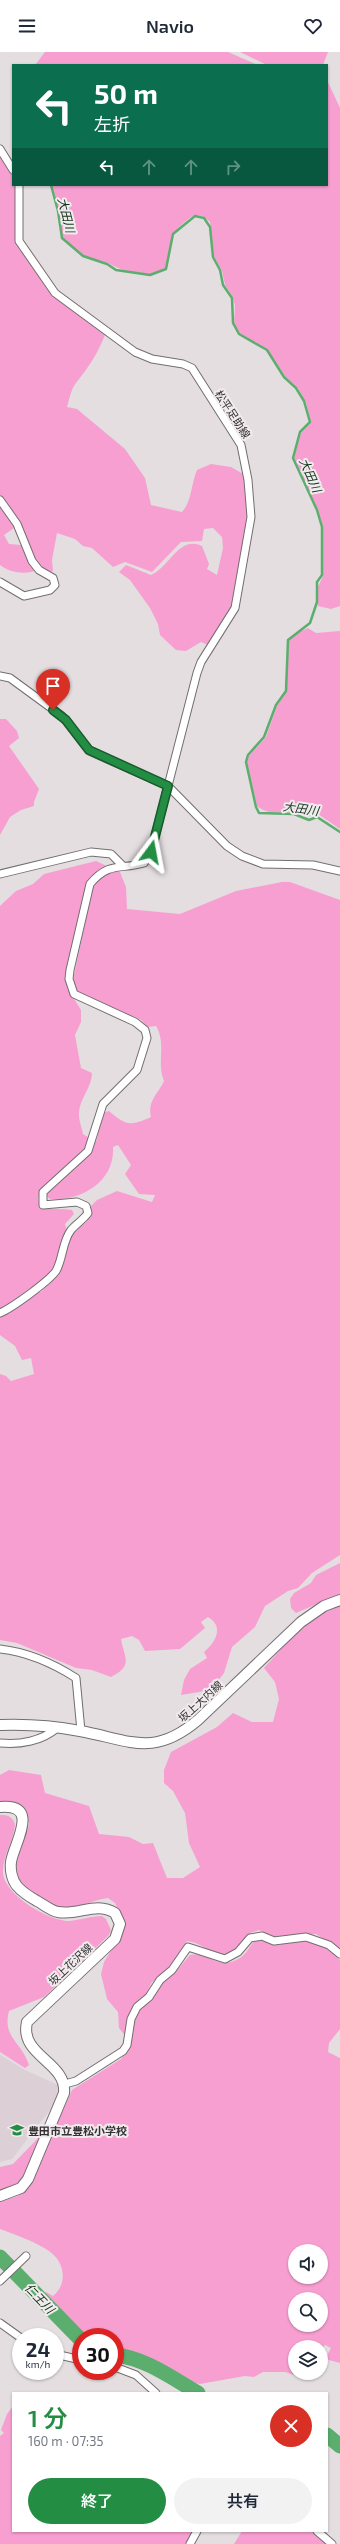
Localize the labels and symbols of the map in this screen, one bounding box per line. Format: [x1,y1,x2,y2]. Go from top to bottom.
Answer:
water label: 大田川 [56,196,79,236]
street label: 松平足助線 [213,387,253,441]
water label: 大田川 [297,456,326,496]
pin [36,669,70,710]
water label: 大田川 [282,799,322,818]
position arrow [130,831,172,873]
street label: 坂上大内線 [175,1678,225,1724]
street label: 坂上花沢線 [45,1940,95,1988]
school or university icon: 豊田市立豊松小学校 [9,2122,25,2138]
place label: 豊田市立豊松小学校 [28,2124,127,2137]
water label: 仁王川 [22,2280,59,2317]
speed limit sign: 30 [72,2328,124,2380]

